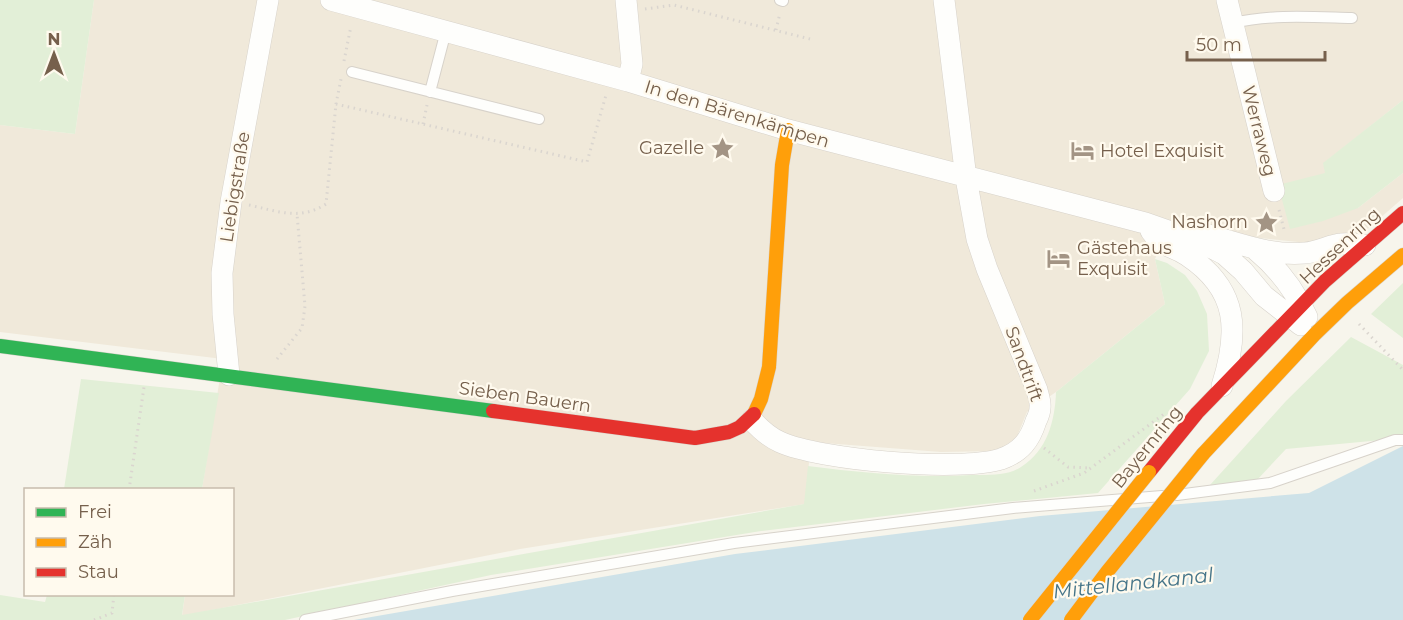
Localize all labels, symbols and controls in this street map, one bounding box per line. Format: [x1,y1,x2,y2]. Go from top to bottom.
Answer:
north arrow [24,24,84,84]
scale bar [1187,24,1325,62]
text: N [48,30,60,49]
text: 50 m [1196,34,1242,56]
street label: In den Bärenkämpen [642,75,832,153]
street label: Werraweg [1237,83,1281,179]
street label: Liebigstraße [215,130,255,244]
place icon: Gazelle [709,135,735,161]
place label: Gazelle [639,137,704,159]
hotel icon: Hotel Exquisit [1069,138,1095,164]
place label: Hotel Exquisit [1100,140,1224,162]
street label: Hessenring [1295,203,1385,289]
place icon: Nashorn [1253,209,1279,235]
place label: Nashorn [1171,211,1248,233]
place label: Gästehaus Exquisit [1077,237,1172,280]
hotel icon: Gästehaus Exquisit [1046,245,1072,271]
street label: Sandtrift [1000,323,1048,405]
street label: Sieben Bauern [458,377,592,417]
street label: Bayernring [1107,401,1187,493]
legend [24,488,234,596]
text: Frei [78,501,112,523]
text: Zäh [78,531,113,553]
text: Stau [78,561,119,583]
water label: Mittellandkanal [1052,563,1215,603]

